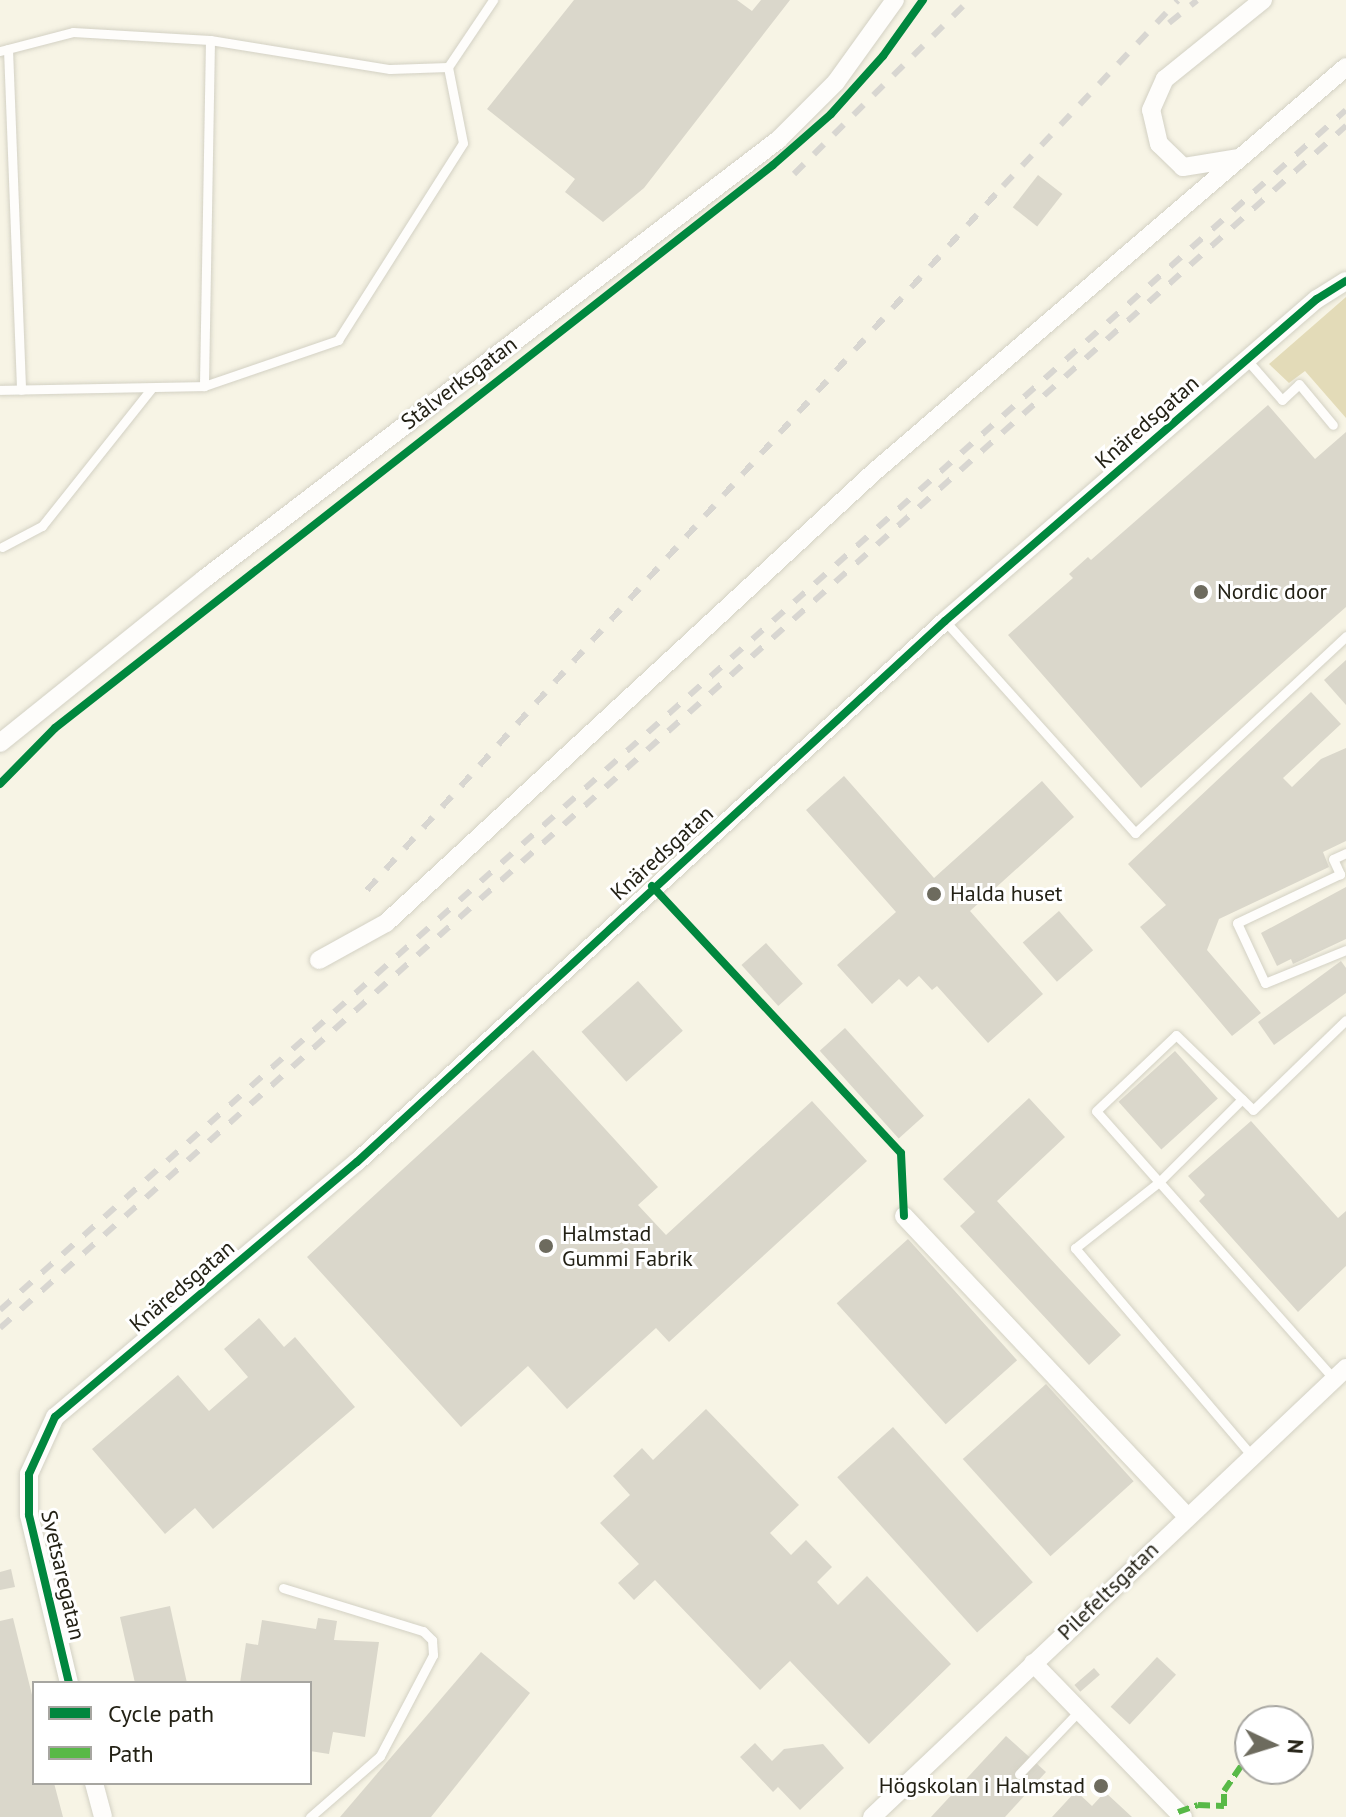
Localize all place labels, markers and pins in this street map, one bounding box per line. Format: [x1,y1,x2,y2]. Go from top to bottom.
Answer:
place label: Nordic door [1217,579,1328,605]
marker: Nordic door [1192,583,1210,601]
place label: Halda huset [950,881,1063,907]
marker: Halda huset [925,885,943,903]
place label: Halmstad Gummi Fabrik [562,1220,693,1272]
marker: Halmstad Gummi Fabrik [537,1237,555,1255]
place label: Högskolan i Halmstad [879,1773,1085,1799]
marker: Högskolan i Halmstad [1092,1777,1110,1795]

